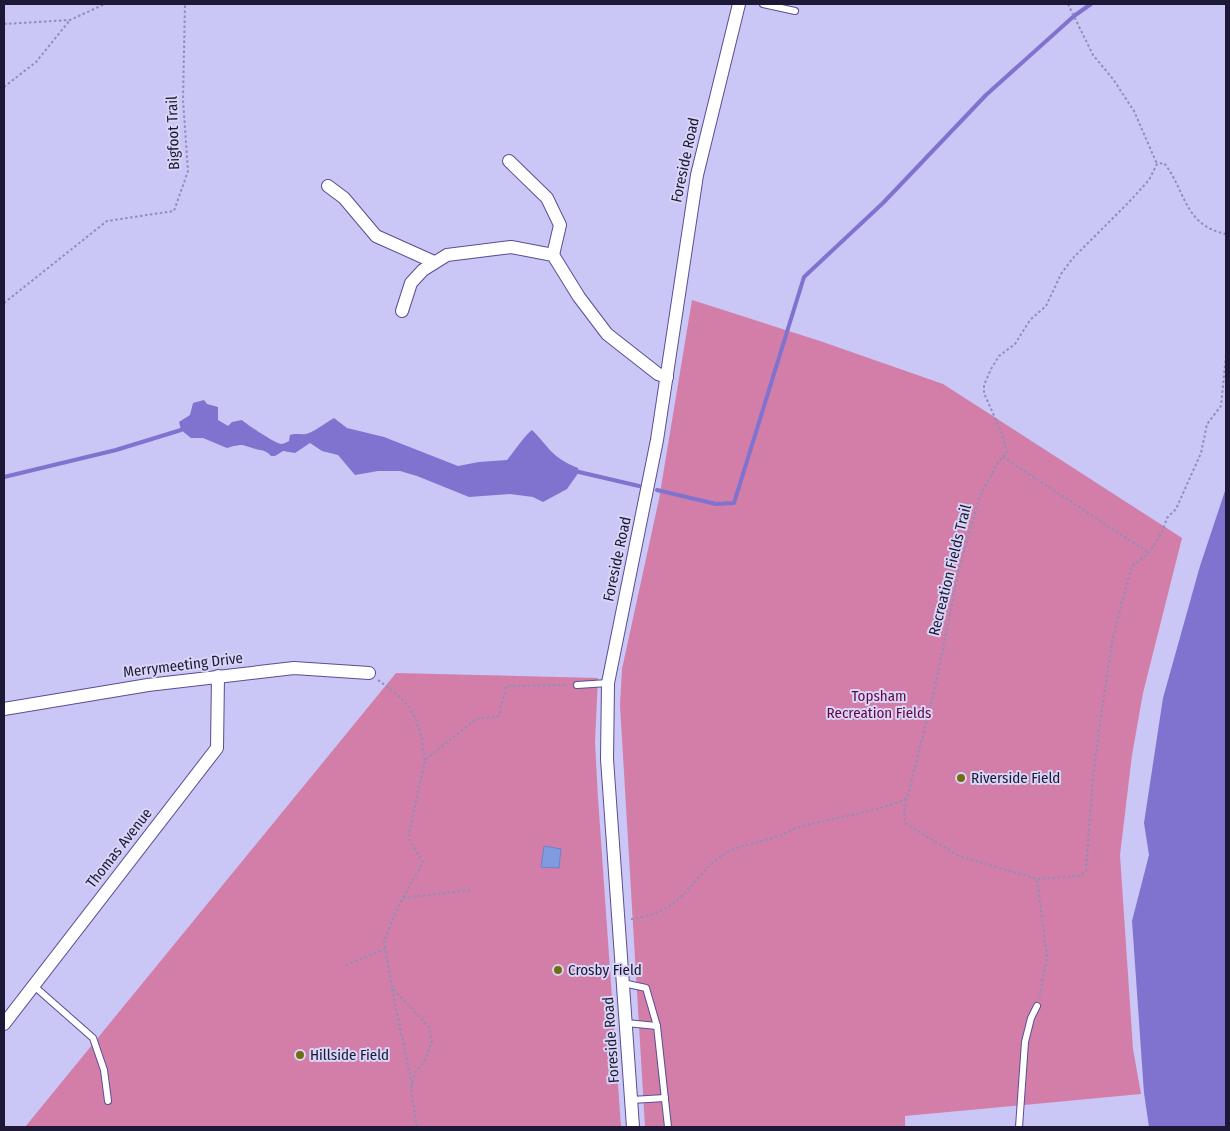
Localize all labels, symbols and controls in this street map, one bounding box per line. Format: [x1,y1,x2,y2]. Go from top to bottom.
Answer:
street label: Bigfoot Trail [163,96,183,170]
street label: Foreside Road [667,116,703,204]
street label: Recreation Fields Trail [925,502,975,638]
street label: Foreside Road [599,515,635,603]
street label: Merrymeeting Drive [122,649,244,681]
park label: Topsham Recreation Fields [827,687,931,722]
place label: Riverside Field [971,769,1060,787]
marker: Riverside Field [955,772,967,784]
street label: Thomas Avenue [82,804,156,892]
place label: Crosby Field [568,961,642,979]
marker: Crosby Field [552,964,564,976]
street label: Foreside Road [599,996,623,1084]
place label: Hillside Field [310,1046,389,1064]
marker: Hillside Field [294,1049,306,1061]

